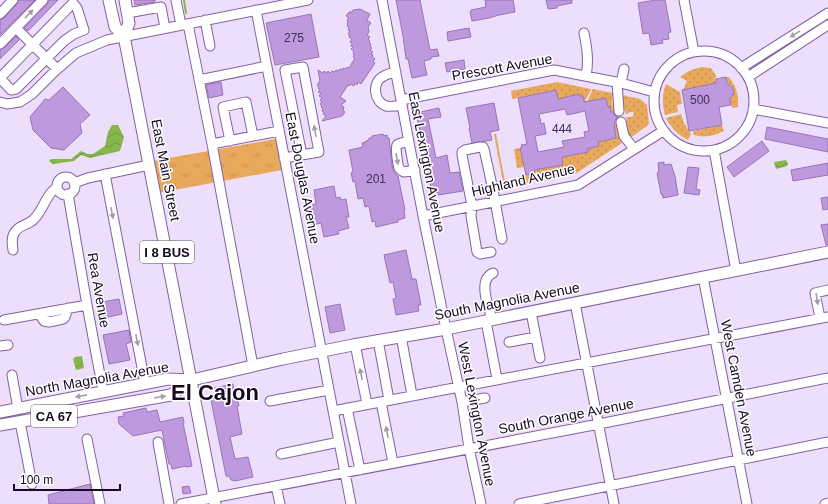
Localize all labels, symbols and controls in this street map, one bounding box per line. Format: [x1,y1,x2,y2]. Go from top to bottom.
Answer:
one-way arrow [24,9,34,19]
one-way arrow [790,30,800,38]
house number: 275 [284,31,304,45]
street label: Prescott Avenue [451,50,554,84]
street label: East Lexington Avenue [406,90,449,234]
house number: 500 [690,93,710,107]
street label: East Douglas Avenue [282,111,324,245]
street label: East Main Street [148,118,184,222]
house number: 444 [552,122,572,136]
one-way arrow [312,124,318,137]
one-way arrow [395,153,401,165]
street label: Highland Avenue [470,160,576,200]
house number: 201 [366,172,386,186]
one-way arrow [110,207,116,219]
road number: I 8 BUS [140,241,194,263]
street label: Rea Avenue [85,251,114,329]
street label: South Magnolia Avenue [433,279,581,323]
one-way arrow [814,293,820,306]
street label: West Camden Avenue [718,318,760,458]
one-way arrow [134,334,140,347]
street label: West Lexington Avenue [455,341,499,488]
street label: North Magnolia Avenue [24,358,170,399]
one-way arrow [357,368,363,380]
district label: El Cajon [171,380,259,405]
one-way arrow [75,393,87,399]
one-way arrow [154,394,166,400]
street label: South Orange Avenue [497,395,635,437]
road number: CA 67 [31,405,77,427]
one-way arrow [383,426,389,438]
scale bar [14,466,120,492]
text: 100 m [20,473,53,487]

